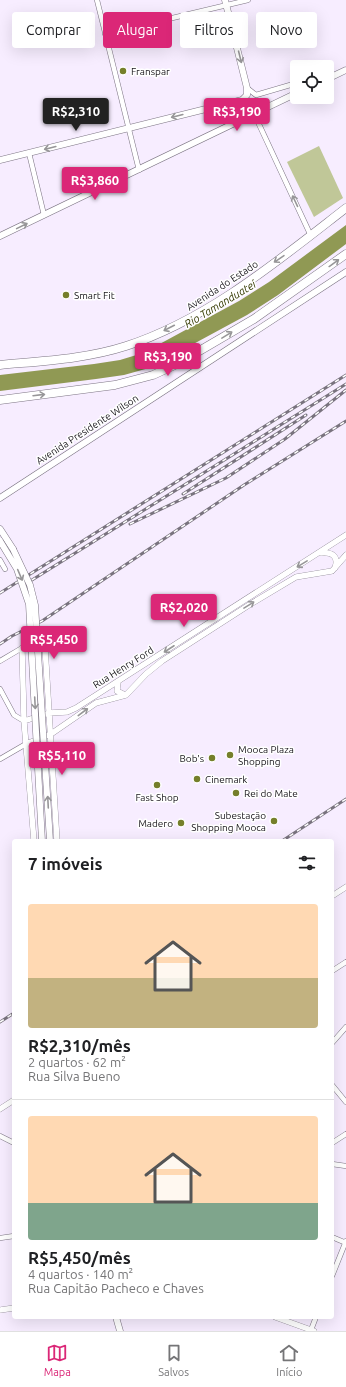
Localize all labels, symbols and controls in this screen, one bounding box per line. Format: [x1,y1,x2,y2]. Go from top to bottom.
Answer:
chip: Comprar [12,12,95,48]
chip: Alugar [103,12,172,48]
chip: Filtros [180,12,248,48]
chip: Novo [256,12,317,48]
one-way arrow [236,50,244,63]
map controls [290,60,334,104]
button: locate [290,60,334,104]
marker: Franspar [118,66,128,76]
place label: Franspar [131,66,170,77]
pin: R$2,310 [39,98,113,132]
pin: R$3,190 [200,98,274,132]
text: R$2,310 [52,104,100,118]
text: R$3,190 [213,104,261,118]
one-way arrow [171,113,184,121]
one-way arrow [44,145,57,152]
pin: R$3,860 [58,167,132,201]
text: R$3,860 [71,173,119,187]
one-way arrow [291,195,298,207]
one-way arrow [16,222,28,229]
one-way arrow [274,255,285,263]
street label: Avenida do Estado [185,258,260,313]
one-way arrow [329,259,340,267]
water label: Rio Tamanduateí [182,277,259,330]
marker: Smart Fit [61,290,71,300]
place label: Smart Fit [74,290,115,301]
one-way arrow [164,325,176,332]
one-way arrow [221,331,233,339]
pin: R$3,190 [131,343,205,377]
text: R$3,190 [144,349,192,363]
one-way arrow [32,391,45,399]
street label: Avenida Presidente Wilson [34,392,140,467]
one-way arrow [296,561,308,569]
one-way arrow [16,568,24,580]
pin: R$2,020 [147,594,221,628]
text: R$2,020 [160,600,208,614]
one-way arrow [243,601,254,609]
pin: R$5,450 [17,626,91,660]
text: R$5,450 [30,632,78,646]
street label: Rua Henry Ford [91,644,156,690]
one-way arrow [164,645,175,653]
one-way arrow [31,696,39,709]
one-way arrow [77,708,88,716]
pin: R$5,110 [25,742,99,776]
place label: Mooca Plaza Shopping [238,744,294,767]
text: R$5,110 [38,748,86,762]
marker: Mooca Plaza Shopping [225,750,235,760]
place label: Bob's [179,753,204,764]
marker: Bob's [207,753,217,763]
marker: Cinemark [192,774,202,784]
place label: Cinemark [205,774,247,785]
marker: Fast Shop [152,780,162,790]
marker: Rei do Mate [231,788,241,798]
place label: Rei do Mate [244,788,298,799]
place label: Fast Shop [135,792,179,803]
one-way arrow [44,796,52,809]
place label: Subestação Shopping Mooca [191,810,266,833]
marker: Subestação Shopping Mooca [269,816,279,826]
place label: Madero [138,818,173,829]
marker: Madero [176,818,186,828]
icon: filters [296,852,318,874]
text: 7 imóveis [28,854,103,873]
icon: home [137,930,209,1002]
text: R$2,310/mês [28,1036,131,1055]
text: 2 quartos · 62 m² [28,1055,126,1069]
text: Rua Silva Bueno [28,1069,120,1083]
icon: home [137,1142,209,1214]
text: R$5,450/mês [28,1248,131,1267]
text: 4 quartos · 140 m² [28,1267,133,1281]
text: Rua Capitão Pacheco e Chaves [28,1281,204,1295]
tab: Mapa [44,1342,71,1378]
tab: Salvos [158,1342,189,1378]
tab: Início [276,1342,302,1378]

